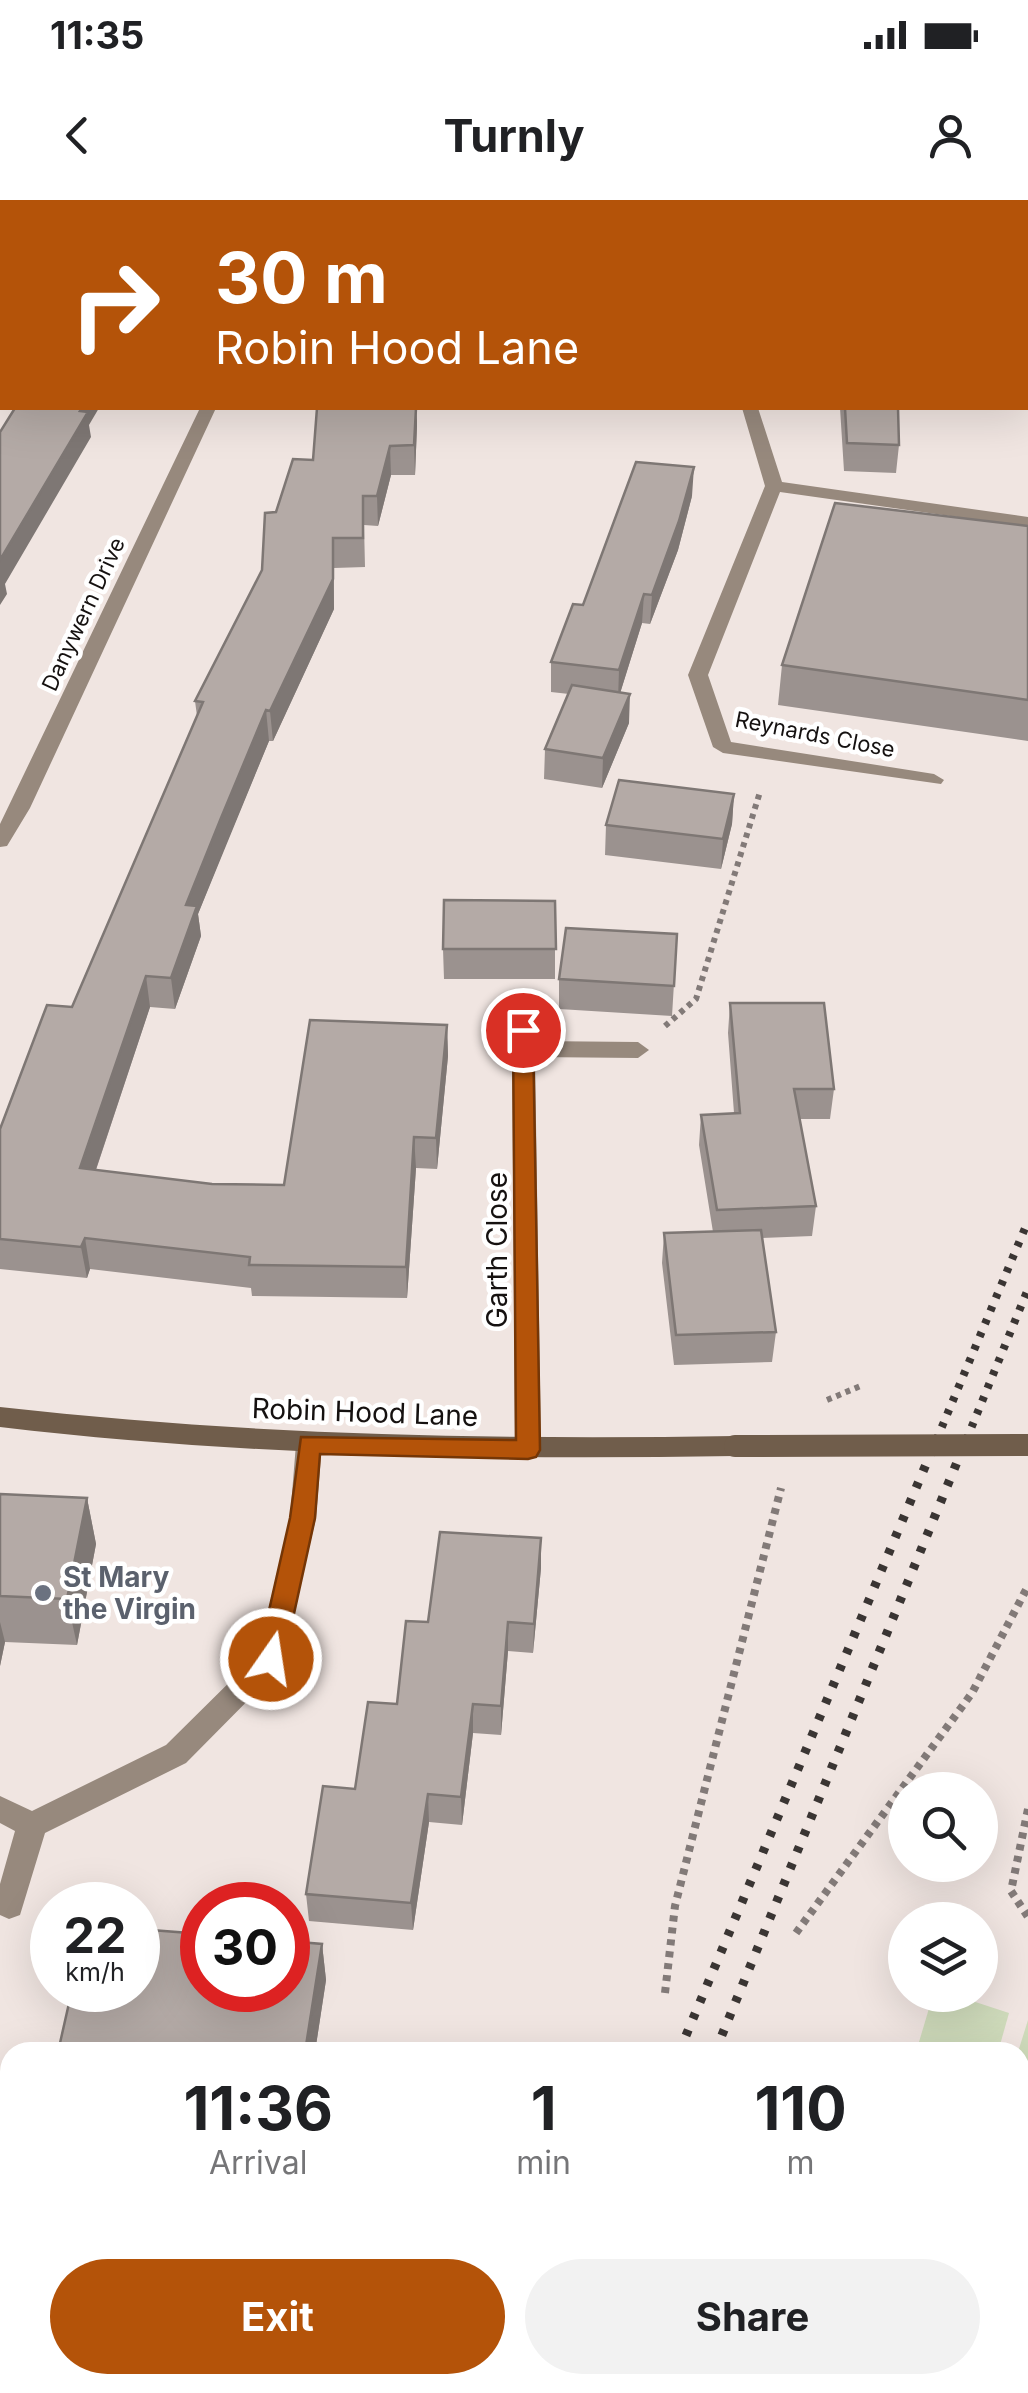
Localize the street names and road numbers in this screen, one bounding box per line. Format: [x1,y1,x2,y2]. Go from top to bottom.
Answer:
street label: Danywern Drive [36,533,130,695]
street label: Reynards Close [733,706,897,762]
street label: Garth Close [480,1172,514,1328]
street label: Robin Hood Lane [251,1391,479,1433]

